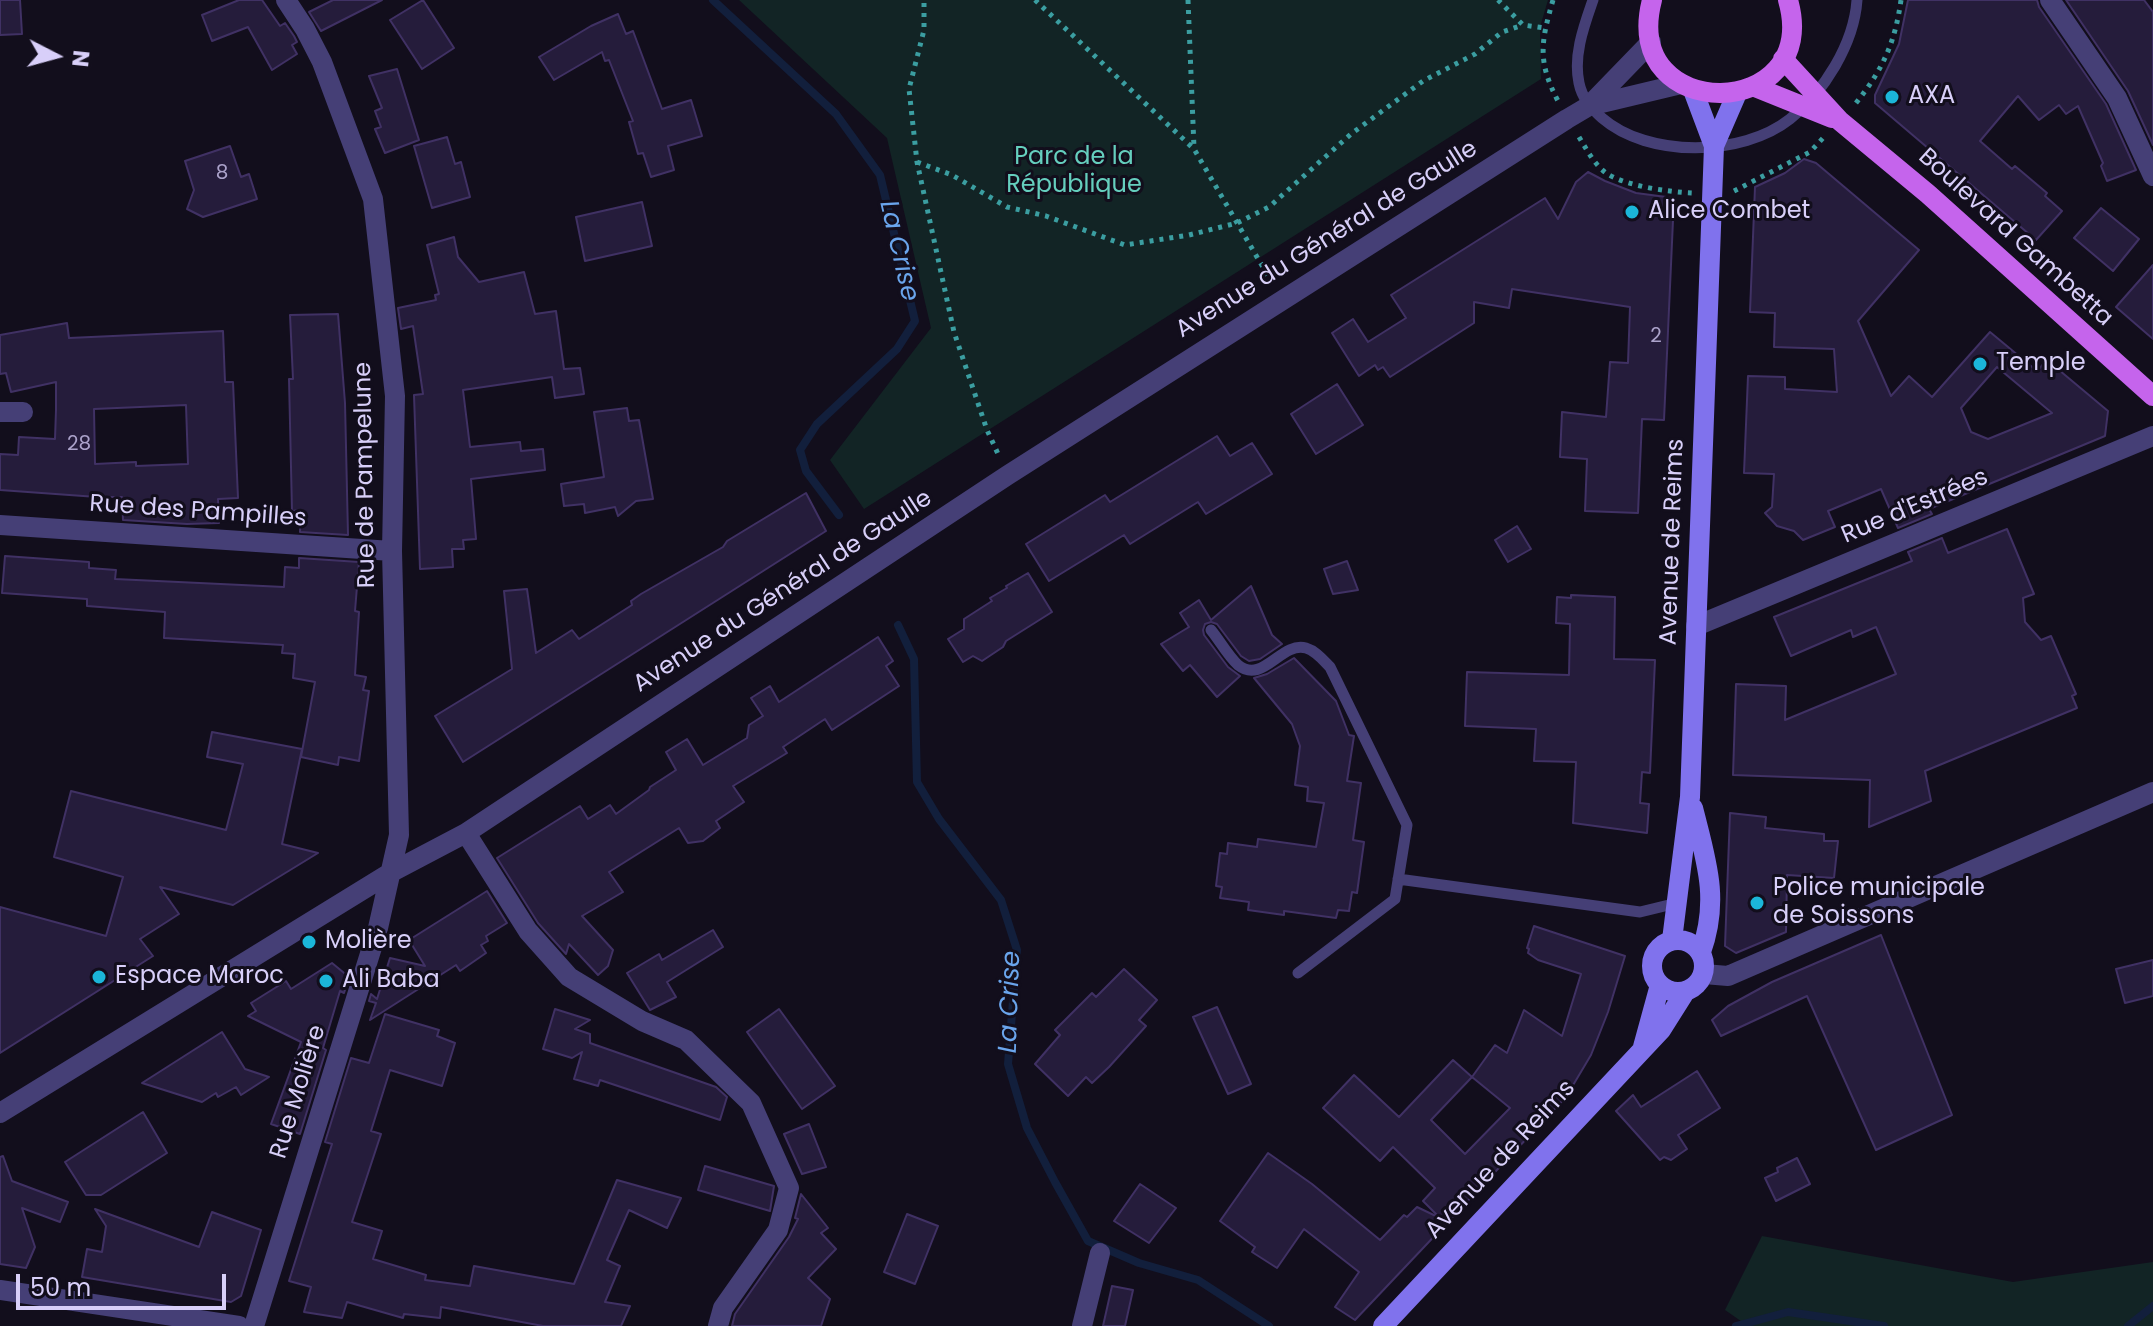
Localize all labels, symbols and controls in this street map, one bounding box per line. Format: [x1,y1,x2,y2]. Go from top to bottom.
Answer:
north arrow [16,16,96,96]
text: N [64,49,97,68]
place label: AXA [1908,83,1955,111]
marker: AXA [1883,88,1901,106]
street label: Avenue du Général de Gaulle [1171,135,1483,345]
street label: Boulevard Gambetta [1912,143,2118,333]
park label: Parc de la République [1006,144,1142,200]
house number: 8 [216,162,228,186]
water label: La Crise [871,198,925,304]
place label: Alice Combet [1648,198,1810,226]
marker: Alice Combet [1623,203,1641,221]
house number: 2 [1650,325,1662,349]
place label: Temple [1996,350,2086,378]
marker: Temple [1971,355,1989,373]
street label: Rue de Pampelune [350,362,382,588]
house number: 28 [67,433,91,457]
street label: Avenue de Reims [1655,438,1691,646]
street label: Rue d'Estrées [1838,463,1992,551]
street label: Avenue du Général de Gaulle [628,485,938,699]
street label: Rue des Pampilles [89,490,307,534]
place label: Police municipale de Soissons [1773,875,1985,931]
marker: Police municipale de Soissons [1748,894,1766,912]
place label: Molière [325,928,412,956]
marker: Molière [300,933,318,951]
water label: La Crise [994,950,1028,1054]
place label: Espace Maroc [115,963,284,991]
place label: Ali Baba [342,967,440,995]
marker: Espace Maroc [90,968,108,986]
marker: Ali Baba [317,972,335,990]
street label: Rue Molière [265,1022,333,1162]
street label: Avenue de Reims [1420,1075,1582,1245]
scale bar [20,1258,230,1308]
text: 50 m [30,1271,91,1304]

